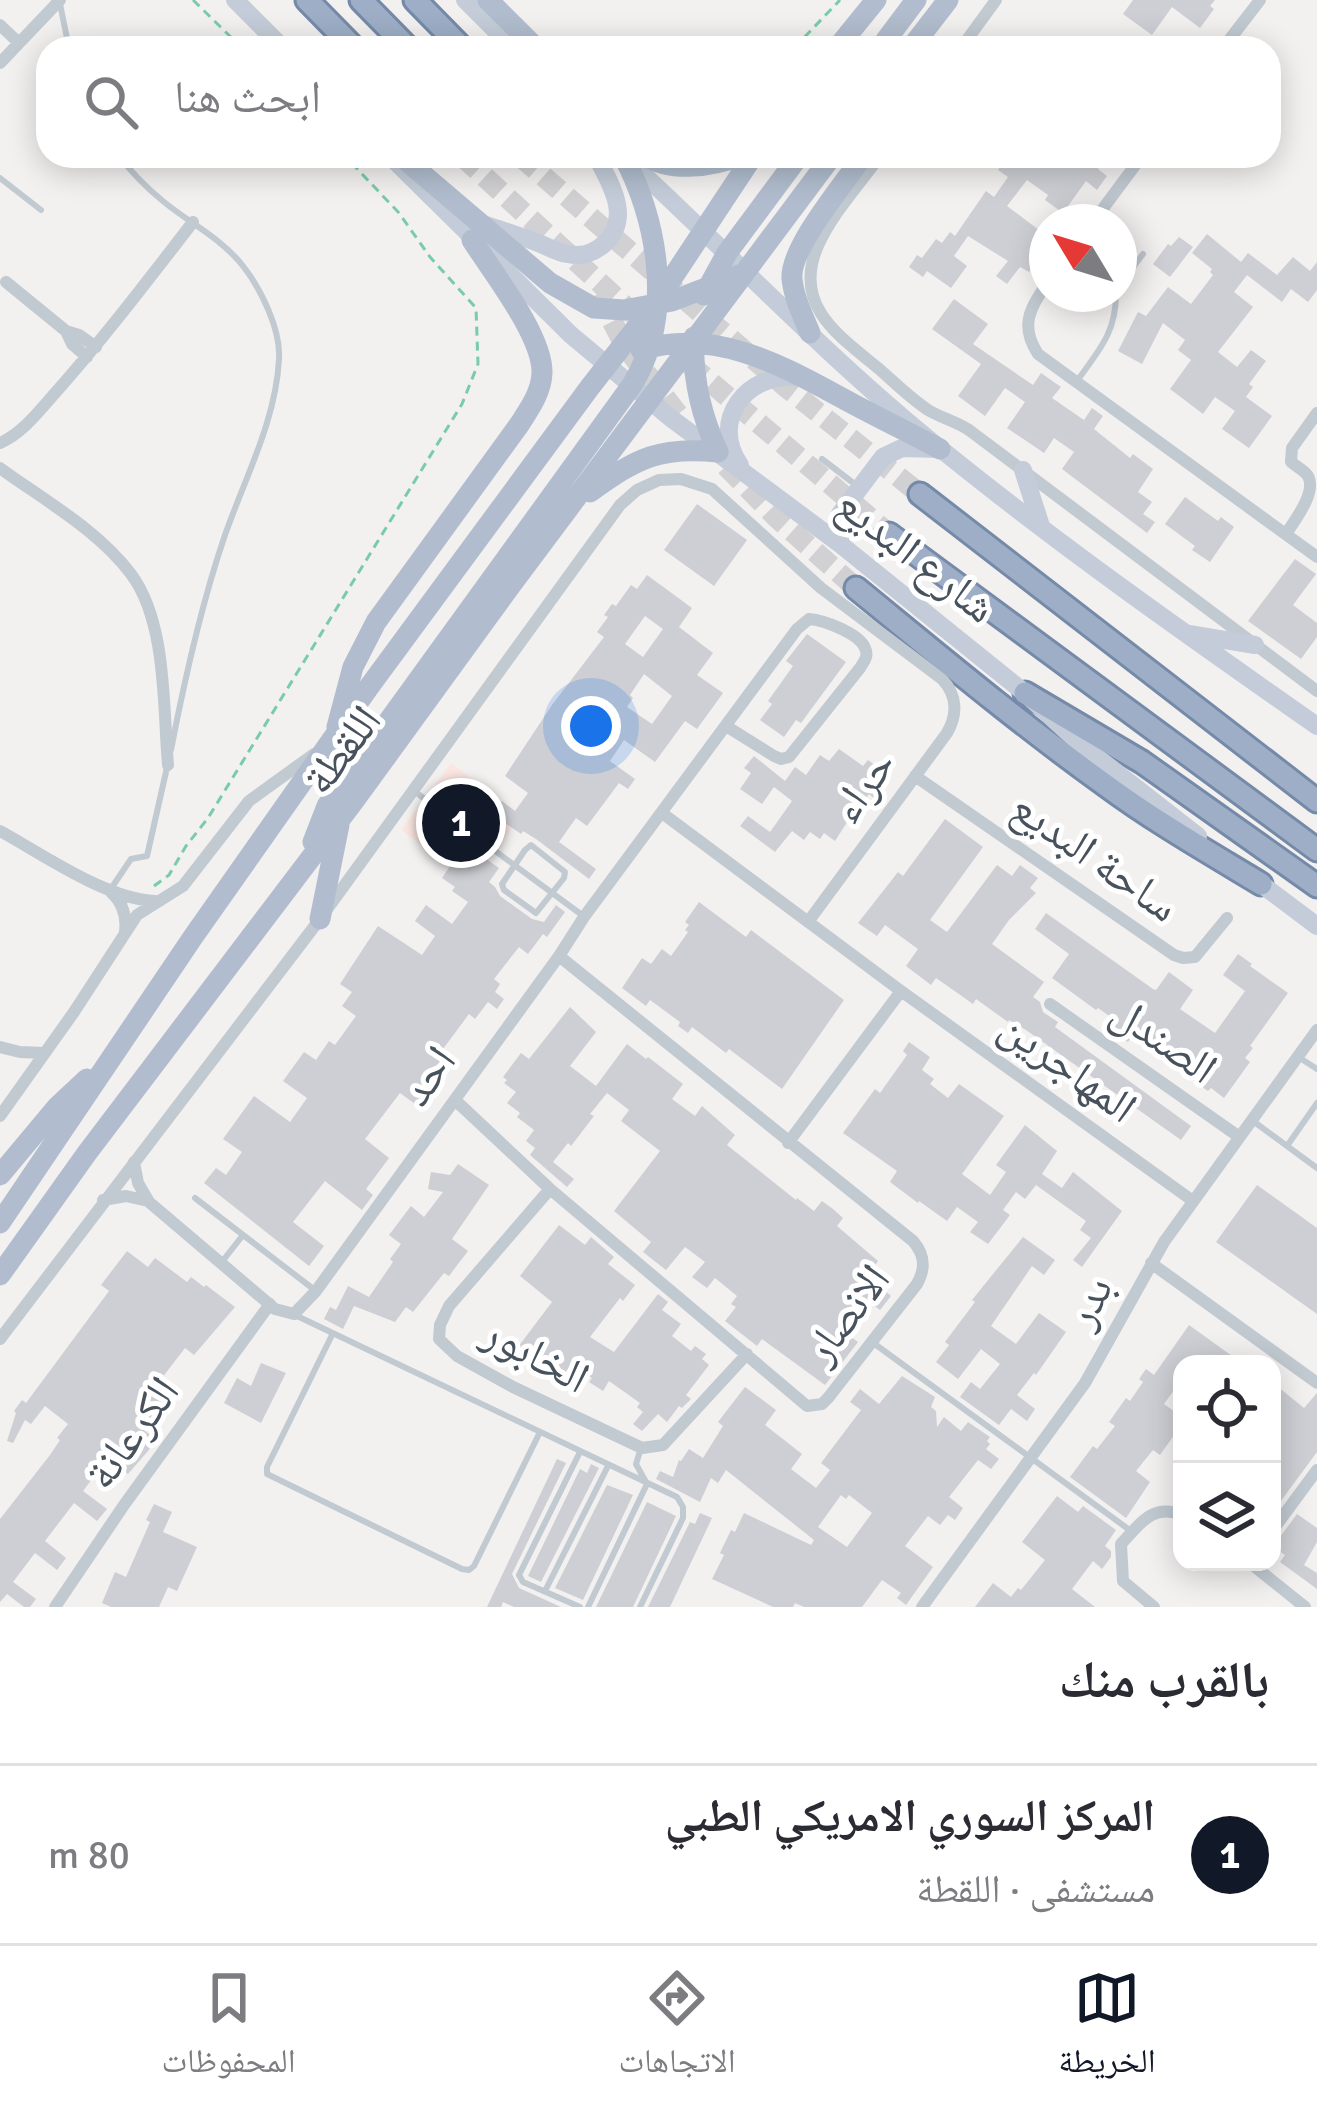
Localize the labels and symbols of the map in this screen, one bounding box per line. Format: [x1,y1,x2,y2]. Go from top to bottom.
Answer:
north arrow [1029,204,1137,312]
street label: شارع البديع [825,477,1007,635]
street label: اللقطة [291,695,393,805]
your location [561,696,621,756]
street label: حراء [818,739,908,833]
pin: 1 [422,778,500,868]
street label: ساحة البديع [1001,780,1189,934]
street label: الصندل [1101,984,1227,1096]
street label: المهاجرين [989,999,1147,1135]
street label: احد [388,1035,468,1117]
street label: الانصار [791,1253,902,1375]
street label: بدر [1052,1267,1125,1338]
street label: الخابور [473,1304,599,1406]
street label: الكرعانة [73,1366,191,1500]

